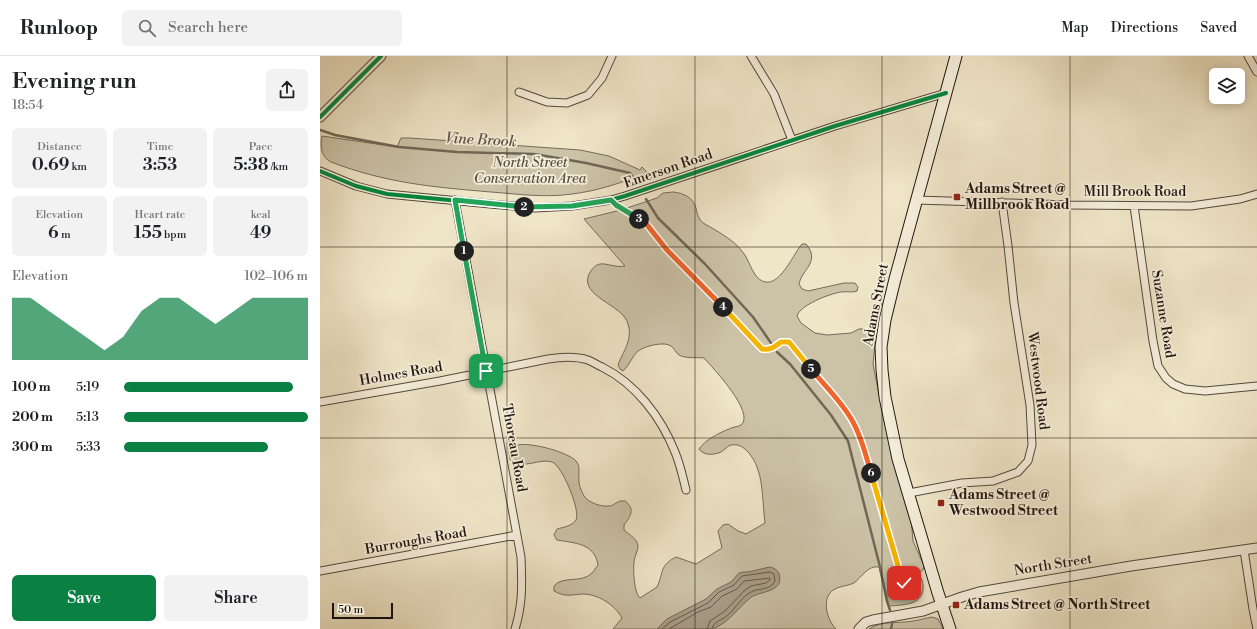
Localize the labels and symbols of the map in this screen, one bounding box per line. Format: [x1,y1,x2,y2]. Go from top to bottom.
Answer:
water label: Vine Brook [445,129,517,151]
street label: Emerson Road [621,145,715,193]
park label: North Street Conservation Area [474,154,586,188]
place label: Adams Street @ Millbrook Road [964,180,1070,214]
street label: Mill Brook Road [1084,183,1186,201]
marker: Adams Street @ Millbrook Road [952,192,962,202]
pin: 2 [514,197,534,217]
pin: 3 [629,209,649,229]
pin: 1 [454,241,474,261]
street label: Adams Street [859,262,893,349]
street label: Suzanne Road [1147,269,1179,359]
pin: 4 [713,297,733,317]
street label: Westwood Road [1023,330,1053,431]
pin [469,354,503,388]
street label: Holmes Road [358,358,444,390]
pin: 5 [801,359,821,379]
street label: Thoreau Road [497,402,531,494]
pin: 6 [861,463,881,483]
place label: Adams Street @ Westwood Street [948,486,1059,520]
marker: Adams Street @ Westwood Street [936,498,946,508]
street label: Burroughs Road [363,523,468,559]
street label: North Street [1013,550,1093,580]
pin [887,566,921,600]
place label: Adams Street @ North Street [963,596,1151,614]
marker: Adams Street @ North Street [951,600,961,610]
scale bar [332,601,393,620]

